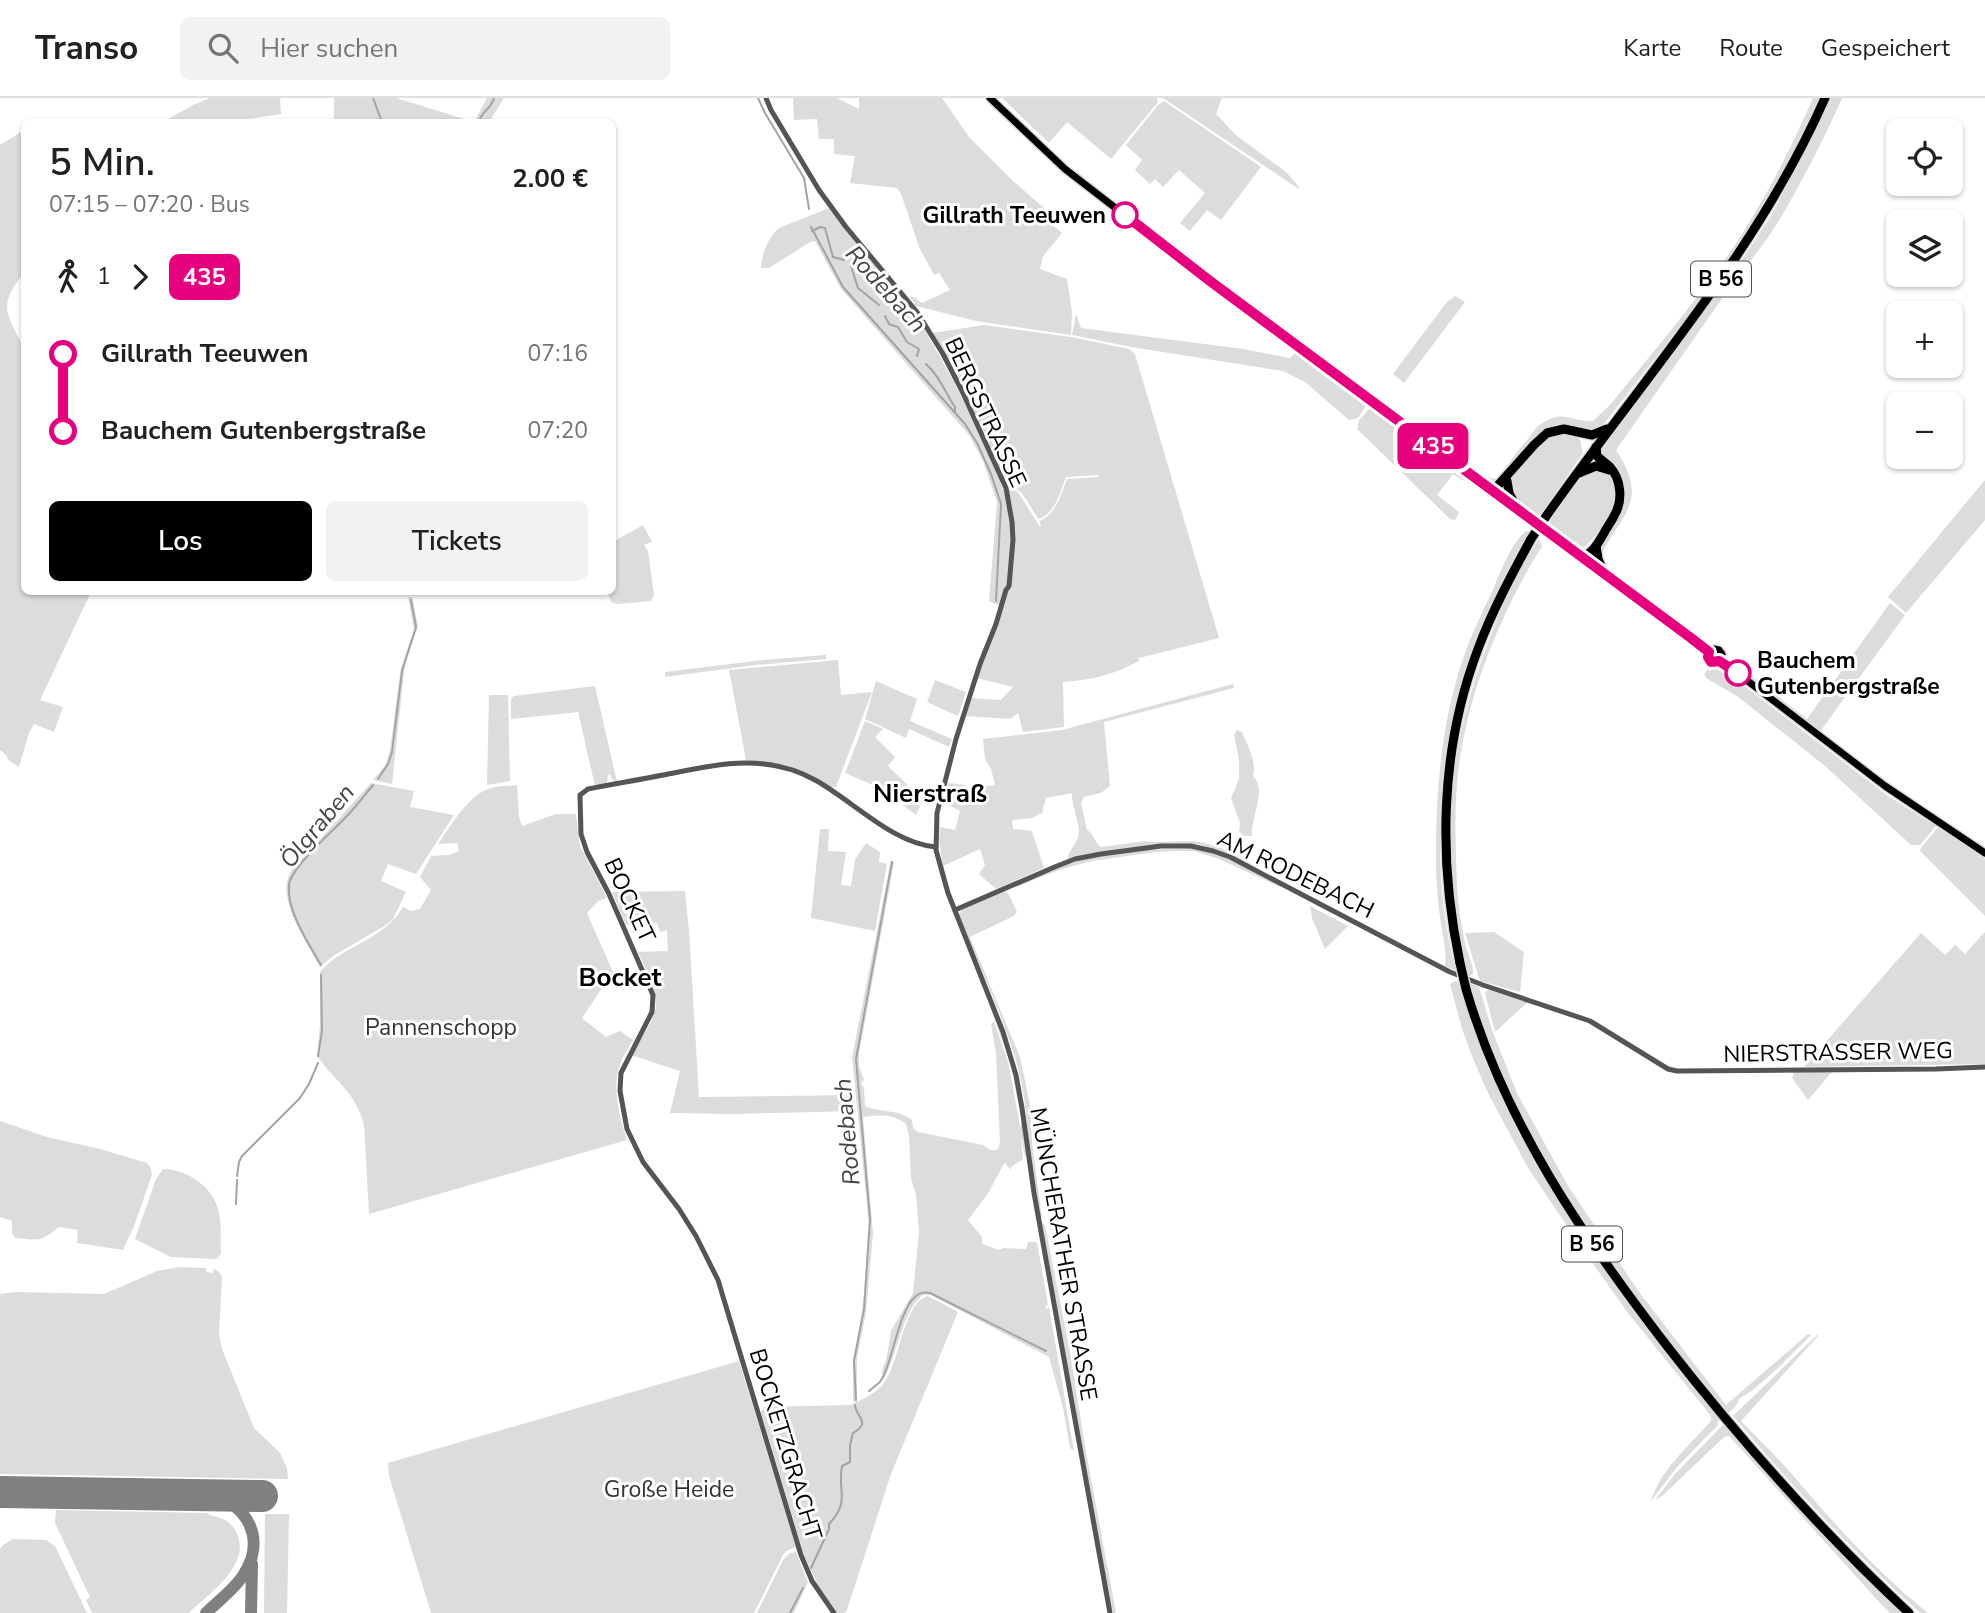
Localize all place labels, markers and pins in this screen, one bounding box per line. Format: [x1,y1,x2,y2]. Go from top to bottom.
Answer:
place label: Gillrath Teeuwen [923,200,1106,231]
marker: Gillrath Teeuwen [1112,202,1138,228]
place label: Bauchem Gutenbergstraße [1757,645,1940,702]
marker: Bauchem Gutenbergstraße [1725,660,1751,686]

